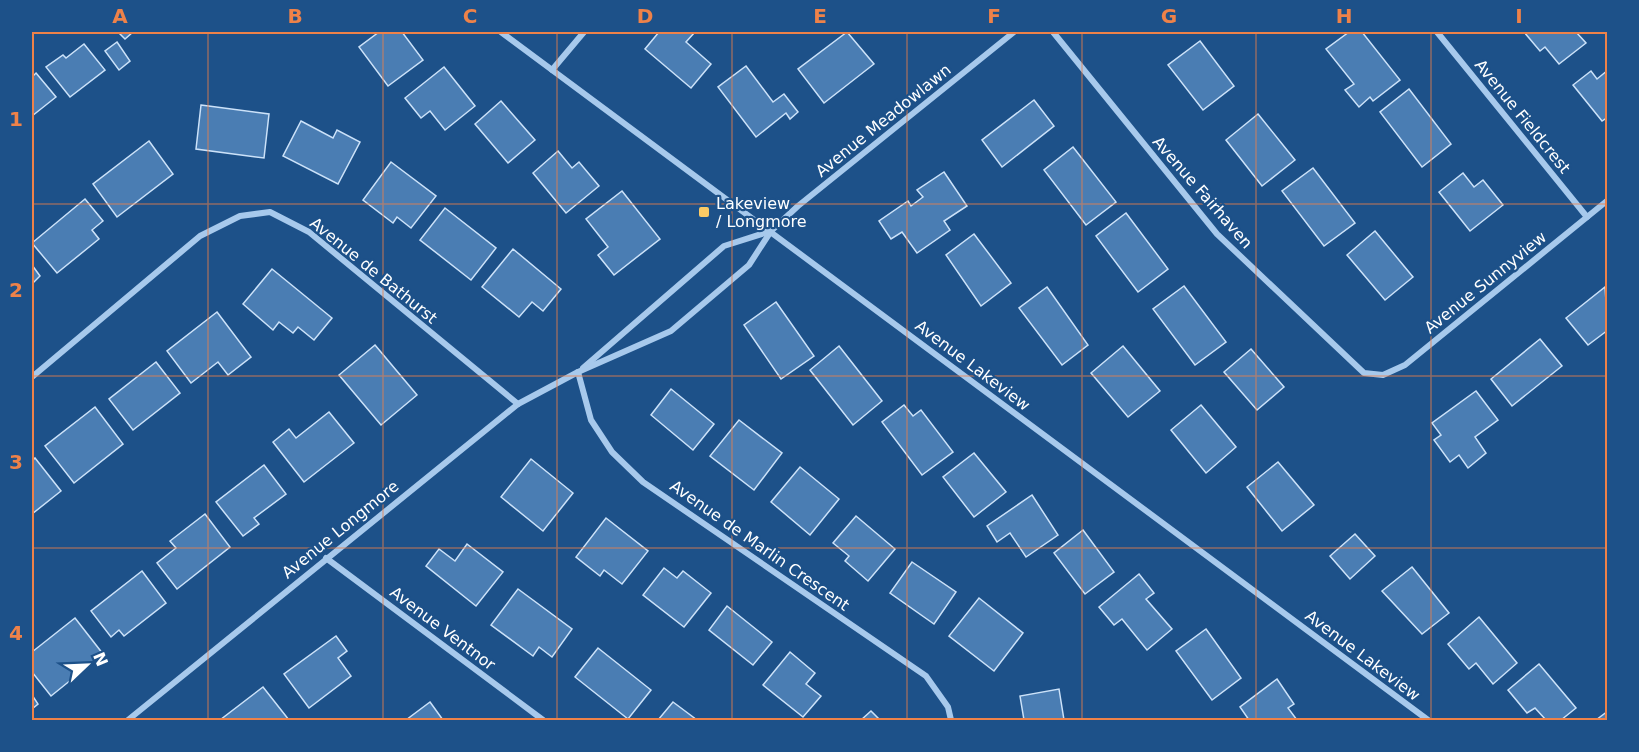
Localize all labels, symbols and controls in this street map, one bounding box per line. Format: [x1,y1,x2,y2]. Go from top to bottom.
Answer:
text: A [112,4,128,28]
text: B [287,4,303,28]
text: C [463,4,477,28]
text: D [637,4,653,28]
text: E [813,4,827,28]
text: F [987,4,1001,28]
text: G [1161,4,1177,28]
text: H [1336,4,1352,28]
text: I [1515,4,1523,28]
street label: Avenue Fieldcrest [1471,56,1574,177]
street label: Avenue Meadowlawn [812,60,955,181]
text: 1 [9,107,23,131]
street label: Avenue Fairhaven [1149,132,1256,252]
place label: Lakeview / Longmore [716,194,807,231]
marker: Lakeview / Longmore [697,205,711,219]
street label: Avenue de Bathurst [306,213,441,328]
street label: Avenue Sunnyview [1420,227,1550,337]
text: 2 [9,278,23,302]
street label: Avenue Lakeview [912,316,1034,415]
text: 3 [9,450,23,474]
street label: Avenue Longmore [278,476,403,582]
street label: Avenue de Marlin Crescent [666,476,853,615]
street label: Avenue Ventnor [386,583,499,674]
street label: Avenue Lakeview [1302,606,1424,705]
text: 4 [9,621,23,645]
north arrow [57,635,117,695]
text: N [89,649,112,669]

